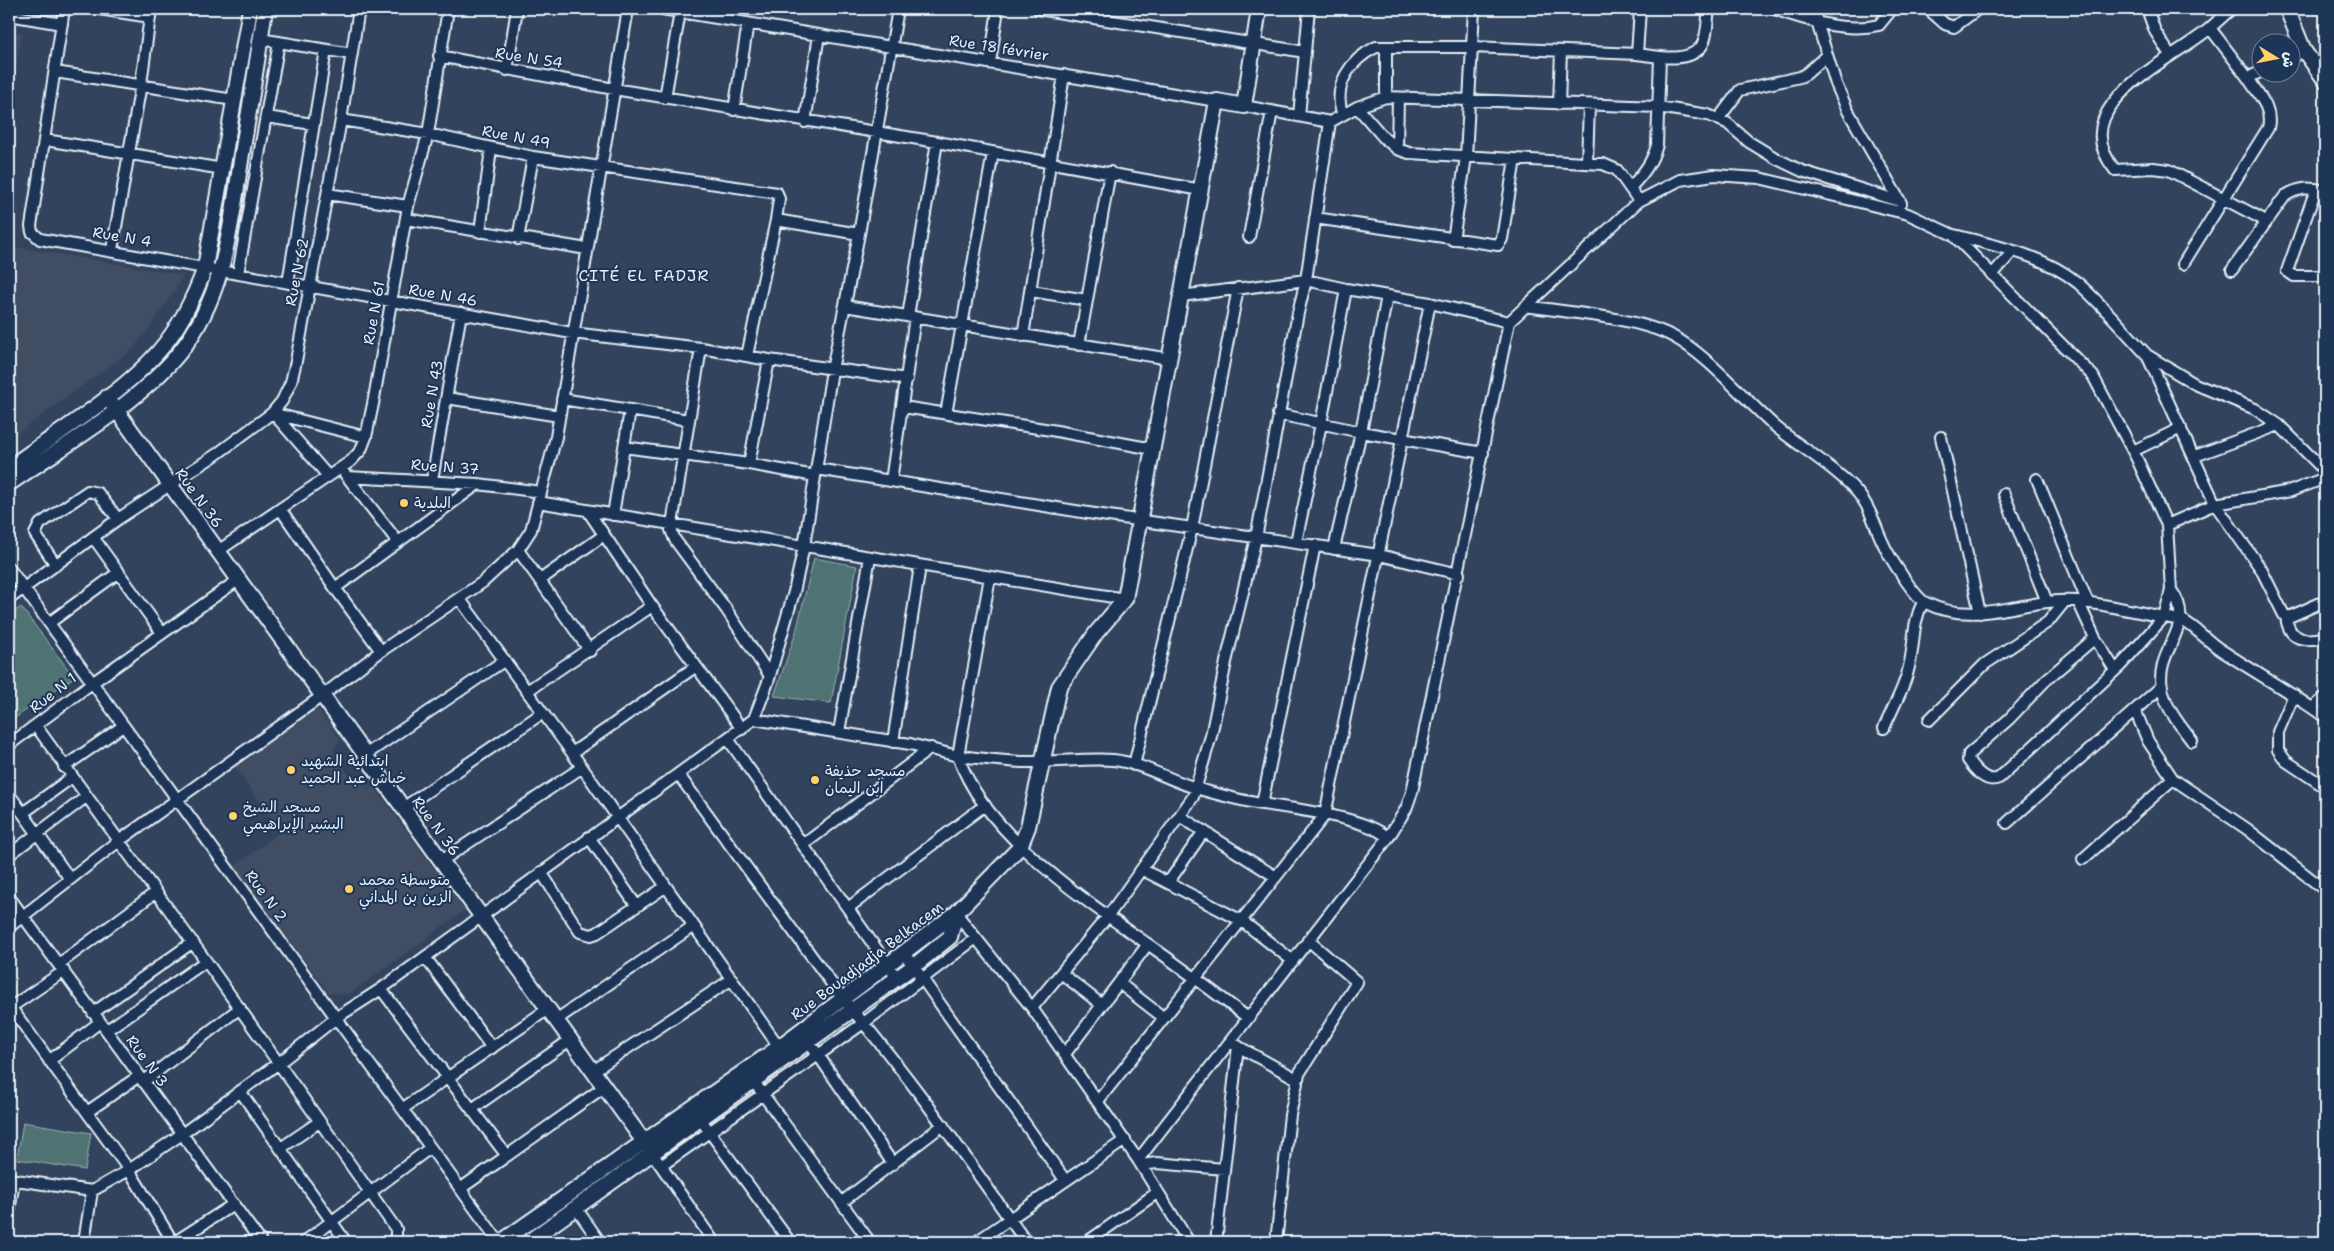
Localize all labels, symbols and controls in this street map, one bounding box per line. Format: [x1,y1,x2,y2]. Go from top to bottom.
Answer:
street label: Rue 18 février [948,30,1050,66]
north arrow [2252,32,2302,82]
street label: Rue N 54 [494,43,564,73]
text: ش [2279,51,2299,69]
street label: Rue N 49 [480,121,552,153]
street label: Rue N 4 [91,222,153,252]
street label: Rue N 62 [281,236,313,308]
district label: CITÉ EL FADJR [579,265,709,286]
street label: Rue N 46 [407,279,479,311]
street label: Rue N 61 [359,280,389,346]
street label: Rue N 43 [416,358,448,430]
street label: Rue N 37 [410,455,480,479]
street label: Rue N 36 [171,464,227,532]
place label: البلدية [414,493,451,513]
marker: البلدية [398,497,410,509]
street label: Rue N 1 [25,668,81,718]
place label: ابتدائية الشهيد خباش عبد الحميد [301,751,406,788]
place label: مسجد حذيفة ابن اليمان [825,761,905,798]
marker: ابتدائية الشهيد خباش عبد الحميد [285,764,297,776]
marker: مسجد حذيفة ابن اليمان [809,774,821,786]
street label: Rue N 36 [408,792,464,860]
place label: مسجد الشيخ البشير الإبراهيمي [243,797,344,837]
marker: مسجد الشيخ البشير الإبراهيمي [227,810,239,822]
street label: Rue N 2 [241,866,291,926]
place label: متوسطة محمد الزين بن المداني [359,870,452,910]
marker: متوسطة محمد الزين بن المداني [343,883,355,895]
street label: Rue Bouadjadja Belkacem [787,897,947,1025]
street label: Rue N 3 [122,1031,172,1091]

